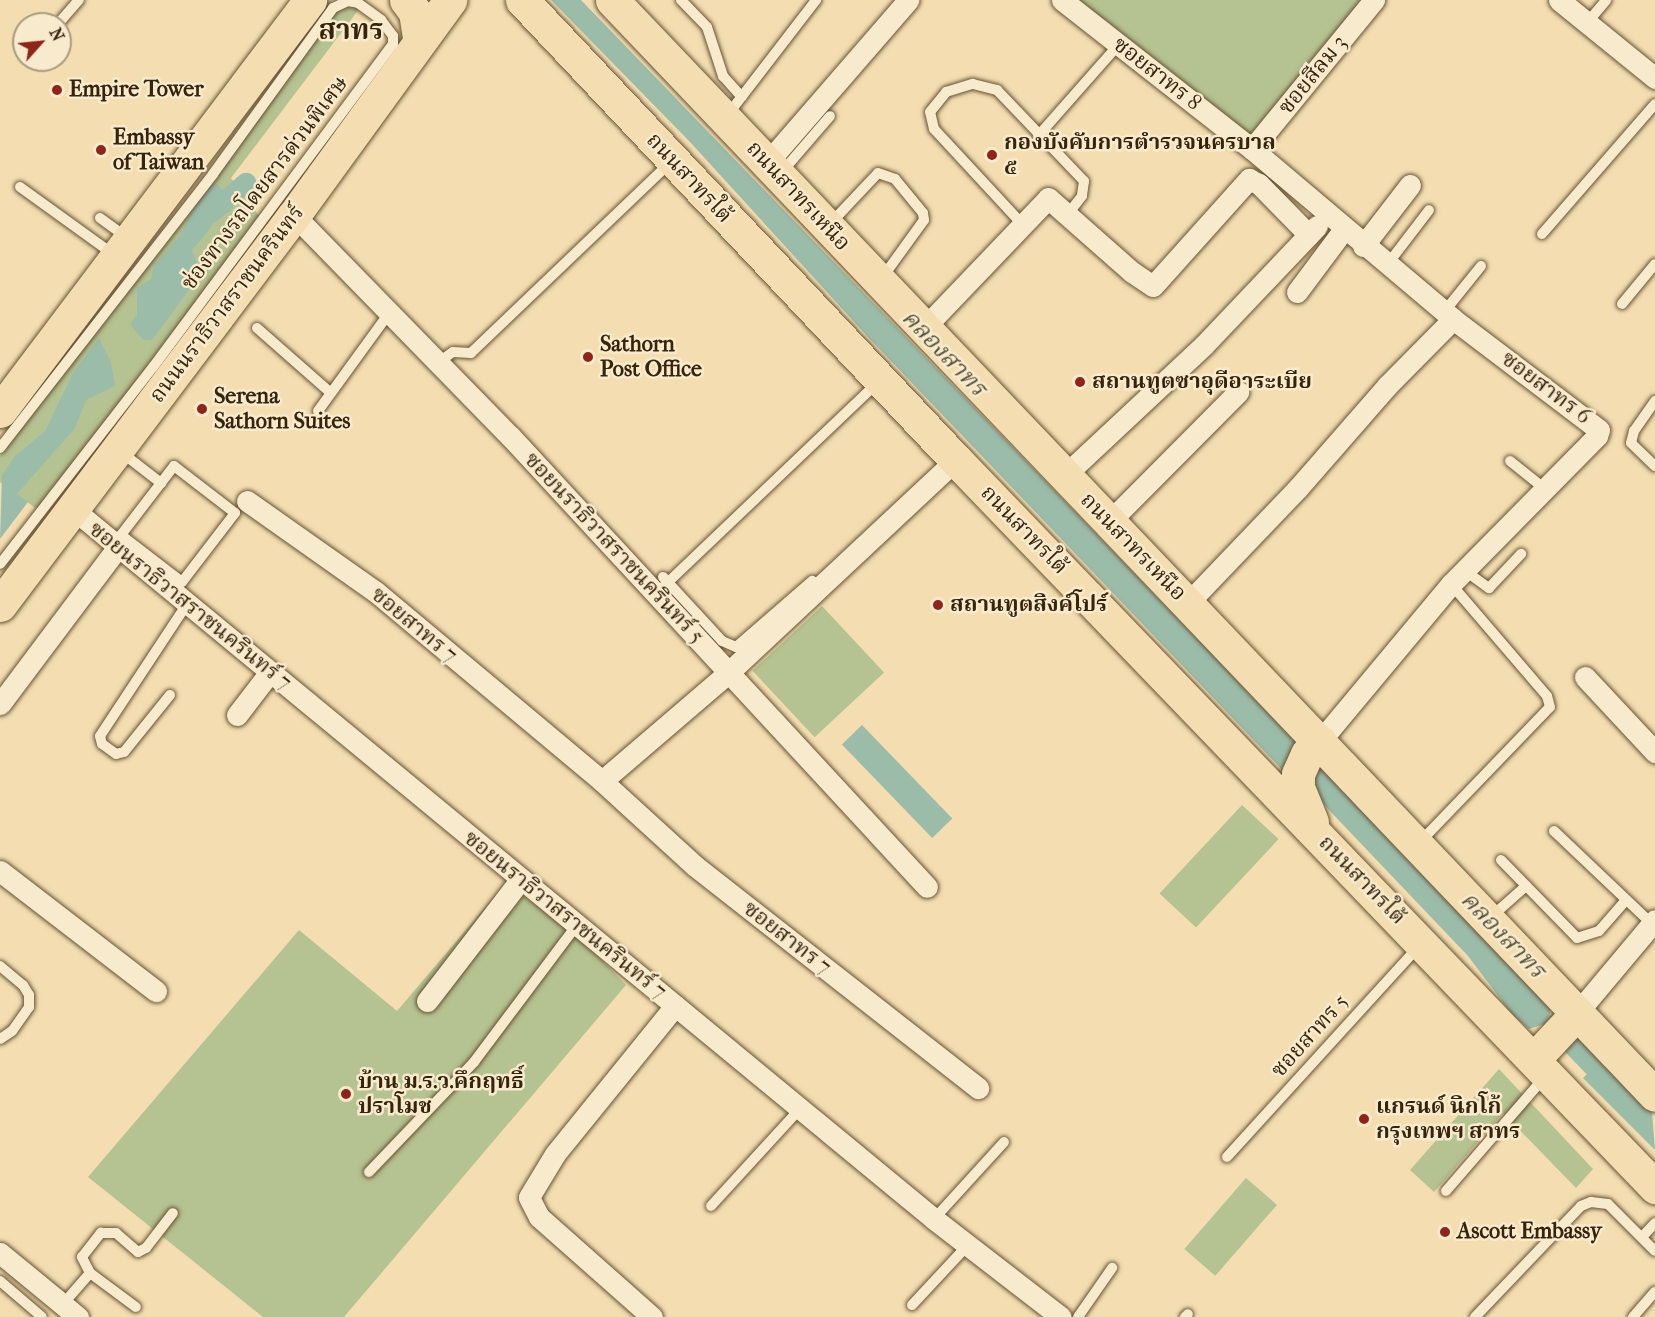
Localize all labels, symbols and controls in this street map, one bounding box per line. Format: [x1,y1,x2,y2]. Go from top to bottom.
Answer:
north arrow [12,12,72,72]
district label: สาทร [318,13,384,47]
text: N [45,25,68,44]
street label: ซอยสีลม 3 [1273,30,1353,120]
street label: ซอยสาทร 8 [1108,31,1206,117]
street label: ช่องทางรถโดยสารด่วนพิเศษ [176,71,354,295]
place label: Empire Tower [69,77,204,103]
marker: Empire Tower [50,83,64,97]
place label: Embassy of Taiwan [113,124,204,176]
street label: ถนนสาทรใต้ [640,127,738,229]
place label: กองบังคับการตำรวจนครบาล ๕ [1004,129,1276,180]
street label: ถนนสาทรเหนือ [740,136,856,256]
marker: Embassy of Taiwan [94,143,108,157]
marker: กองบังคับการตำรวจนครบาล ๕ [985,148,999,162]
street label: ถนนนราธิวาสราชนครินทร์ [144,200,310,408]
water label: คลองสาทร [896,304,992,402]
place label: Sathorn Post Office [600,331,702,382]
street label: ซอยสาทร 6 [1496,346,1596,430]
marker: Sathorn Post Office [581,350,595,364]
place label: สถานทูตซาอุดีอาระเบีย [1092,369,1312,395]
marker: สถานทูตซาอุดีอาระเบีย [1073,375,1087,389]
place label: Serena Sathorn Suites [214,383,350,434]
marker: Serena Sathorn Suites [195,402,209,416]
street label: ซอยนราธิวาสราชนครินทร์ 5 [519,447,709,649]
street label: ถนนสาทรใต้ [975,480,1073,580]
street label: ถนนสาทรเหนือ [1075,487,1191,607]
street label: ซอยนราธิวาสราชนครินทร์ 7 [83,516,297,696]
street label: ซอยสาทร 7 [366,581,462,669]
place label: สถานทูตสิงค์โปร์ [950,592,1107,618]
marker: สถานทูตสิงค์โปร์ [931,598,945,612]
street label: ซอยนราธิวาสราชนครินทร์ 7 [458,825,672,1005]
street label: ถนนสาทรใต้ [1313,830,1411,930]
water label: คลองสาทร [1455,886,1551,984]
street label: ซอยสาทร 7 [738,896,836,980]
street label: ซอยสาทร 5 [1266,989,1354,1083]
place label: บ้าน ม.ร.ว.คึกฤทธิ์ ปราโมช [358,1068,524,1120]
marker: บ้าน ม.ร.ว.คึกฤทธิ์ ปราโมช [339,1087,353,1101]
place label: แกรนด์ นิกโก้ กรุงเทพฯ สาทร [1376,1093,1520,1144]
marker: แกรนด์ นิกโก้ กรุงเทพฯ สาทร [1357,1112,1371,1126]
place label: Ascott Embassy [1457,1219,1602,1245]
marker: Ascott Embassy [1438,1225,1452,1239]

